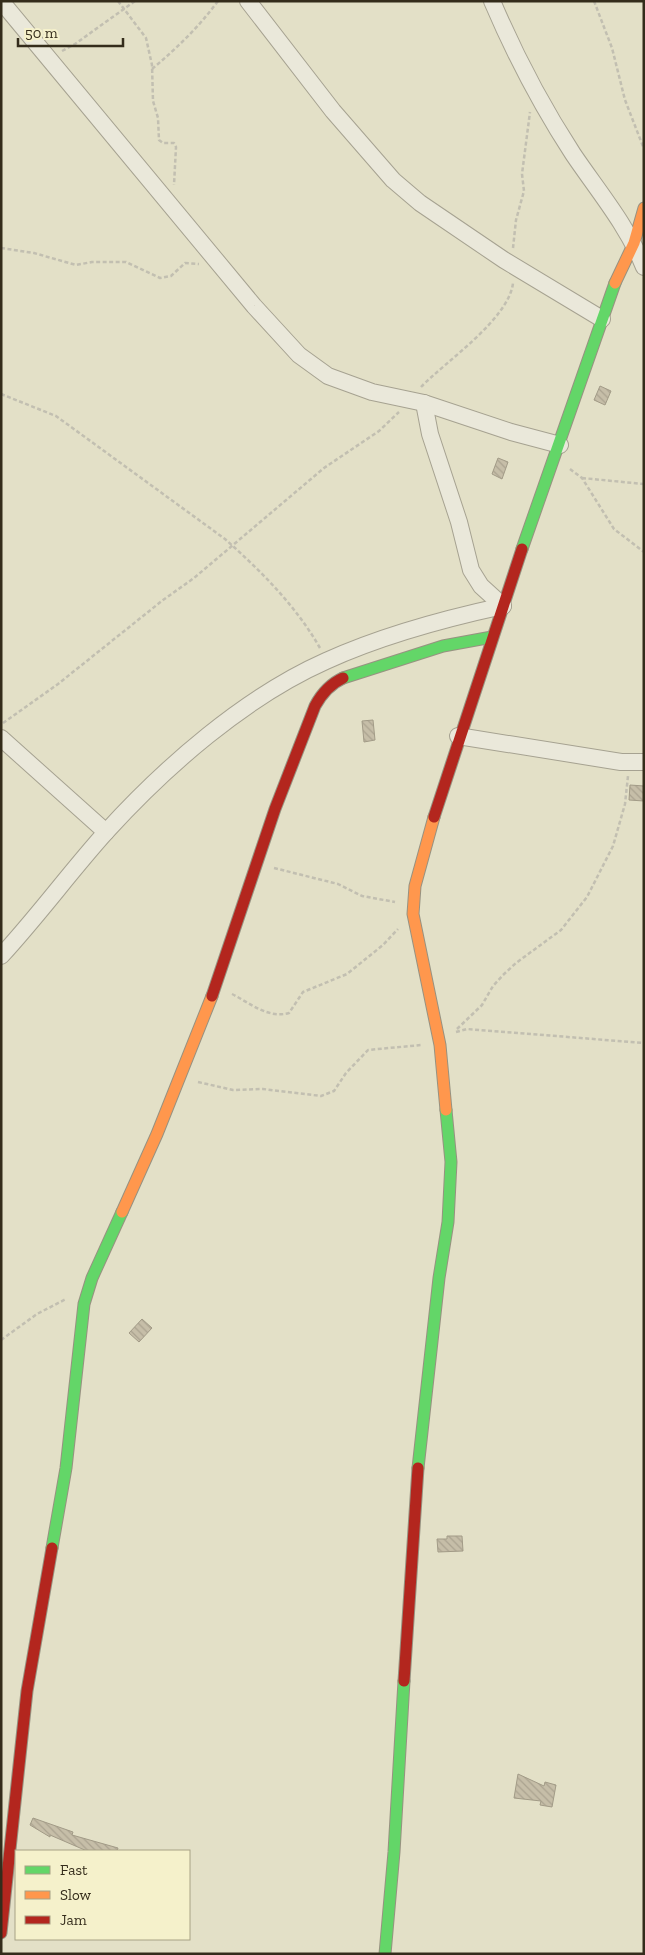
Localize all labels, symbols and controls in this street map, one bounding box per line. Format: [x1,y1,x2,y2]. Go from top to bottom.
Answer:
scale bar [18,15,122,47]
text: 50 m [25,24,58,42]
legend [15,1850,190,1940]
text: Fast [60,1861,88,1879]
text: Slow [60,1886,92,1904]
text: Jam [60,1911,87,1929]

